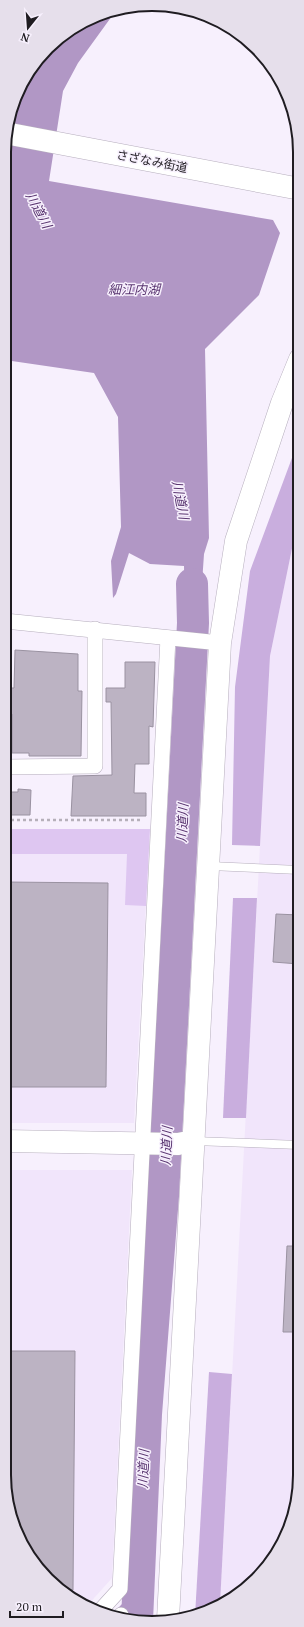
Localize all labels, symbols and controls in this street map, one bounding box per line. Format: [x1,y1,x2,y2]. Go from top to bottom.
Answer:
north arrow [8,8,48,48]
text: N [18,29,31,45]
street label: さざなみ街道 [115,147,189,175]
water label: 川道川 [22,189,57,233]
water label: 細江内湖 [108,280,162,298]
water label: 川道川 [168,479,194,523]
water label: 川道川 [172,801,192,843]
water label: 川道川 [156,1124,176,1166]
water label: 川道川 [133,1447,153,1489]
scale bar [10,1593,63,1619]
text: 20 m [16,1599,43,1614]

